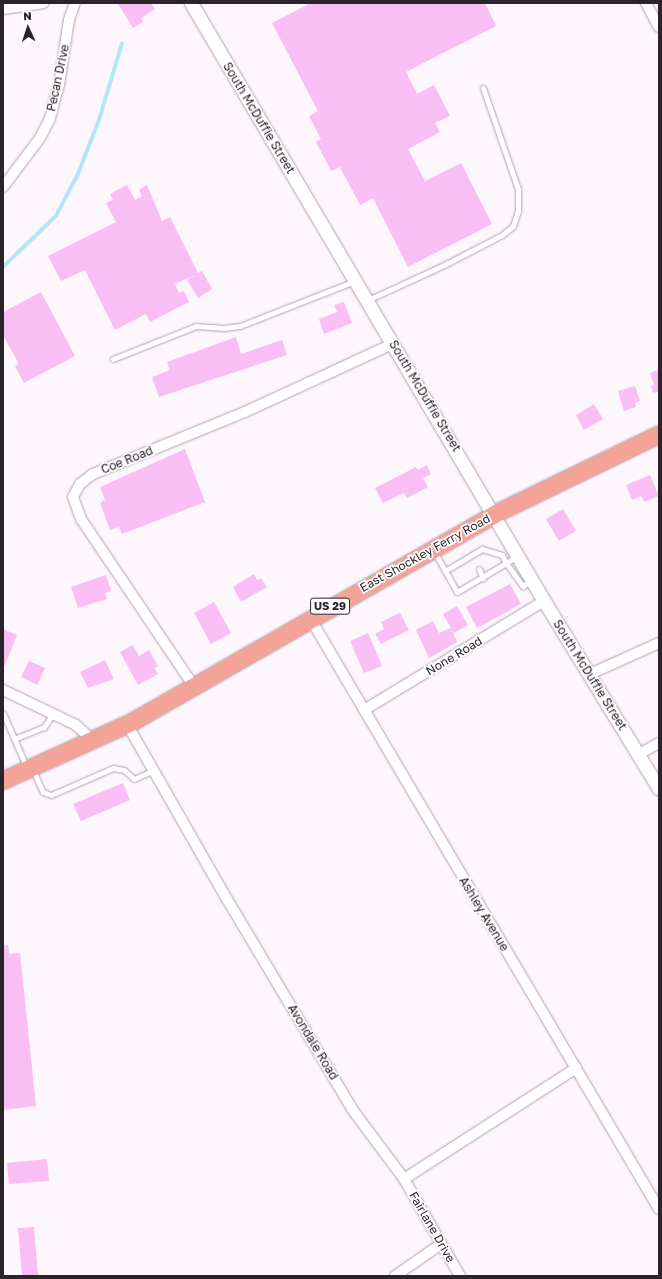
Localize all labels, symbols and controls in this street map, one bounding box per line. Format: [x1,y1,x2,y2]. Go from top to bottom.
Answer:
north arrow [8,8,48,48]
text: N [23,9,32,22]
street label: Pecan Drive [44,43,72,113]
street label: South McDuffie Street [220,60,298,176]
street label: South McDuffie Street [386,338,464,454]
street label: Coe Road [99,443,155,477]
street label: East Shockley Ferry Road [357,511,493,595]
road number: US 29 [310,597,350,615]
street label: South McDuffie Street [550,617,630,733]
street label: None Road [423,634,485,678]
street label: Ashley Avenue [456,874,512,954]
street label: Avondale Road [285,1002,341,1082]
street label: Fairlane Drive [406,1189,458,1265]

